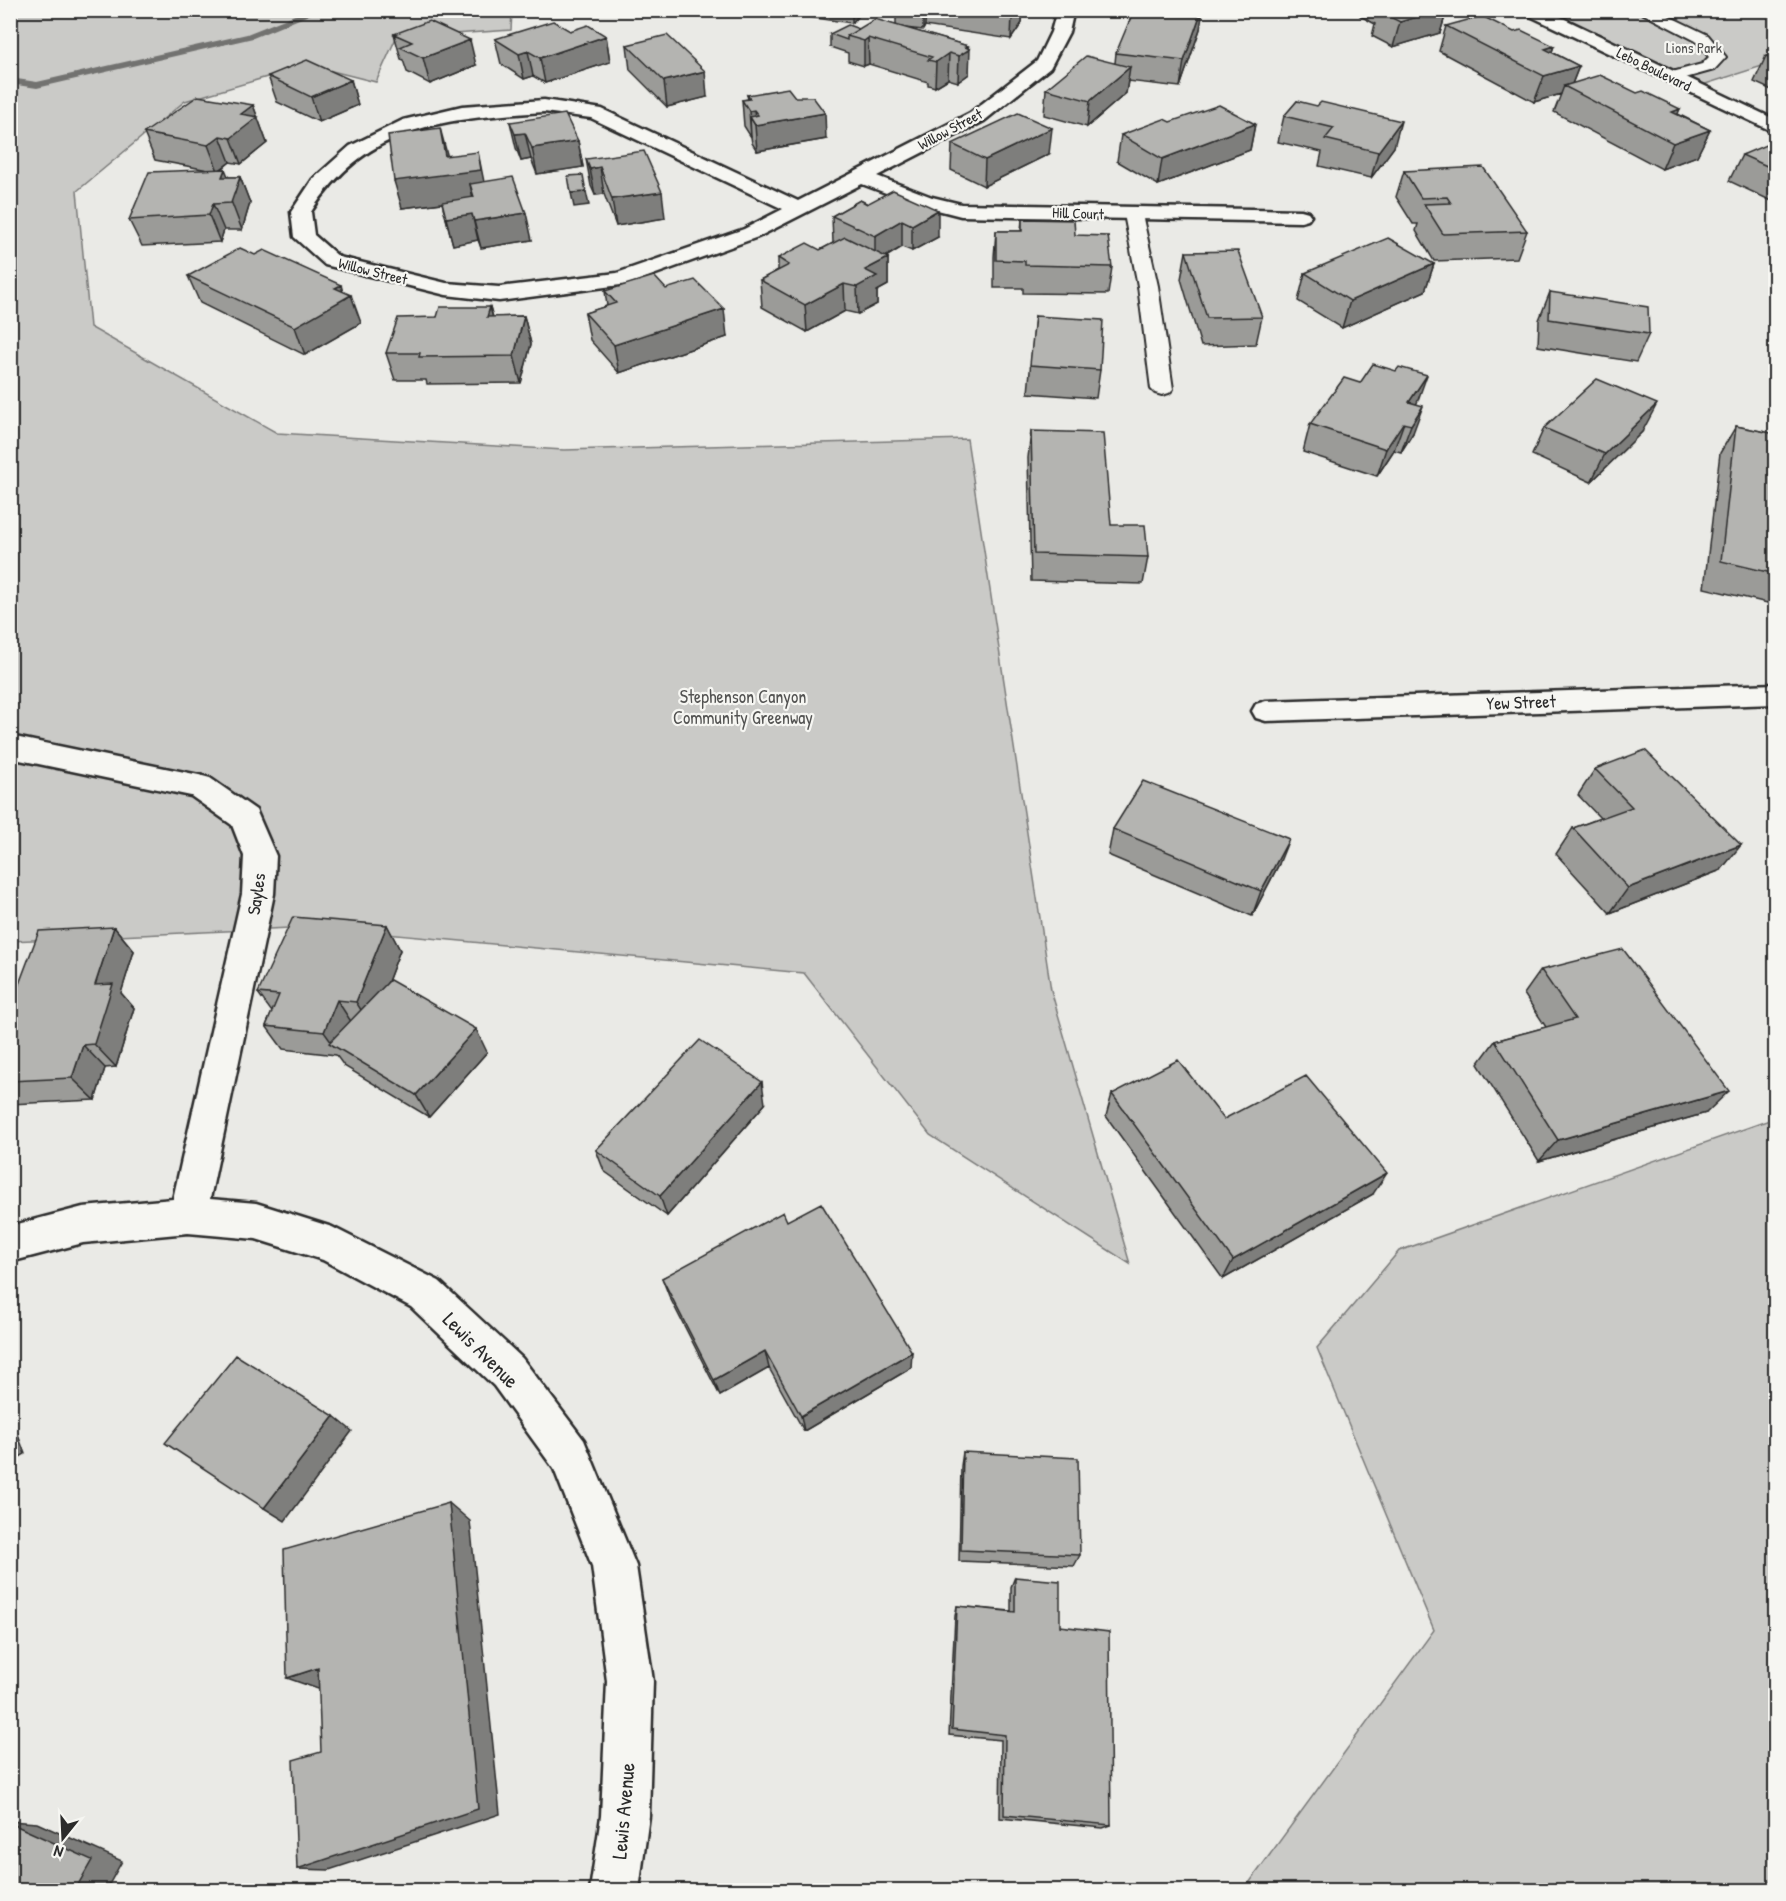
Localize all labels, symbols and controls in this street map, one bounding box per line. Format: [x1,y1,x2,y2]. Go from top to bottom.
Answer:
park label: Lions Park [1666,37,1722,58]
street label: Lebo Boulevard [1613,42,1695,96]
street label: Willow Street [914,103,987,155]
street label: Hill Court [1052,202,1105,224]
street label: Willow Street [336,252,411,290]
park label: Stephenson Canyon Community Greenway [673,684,813,730]
street label: Yew Street [1486,688,1557,716]
street label: Sayles [241,871,271,916]
street label: Lewis Avenue [437,1306,525,1394]
street label: Lewis Avenue [604,1762,642,1860]
north arrow [33,1808,93,1868]
text: N [50,1840,66,1864]

